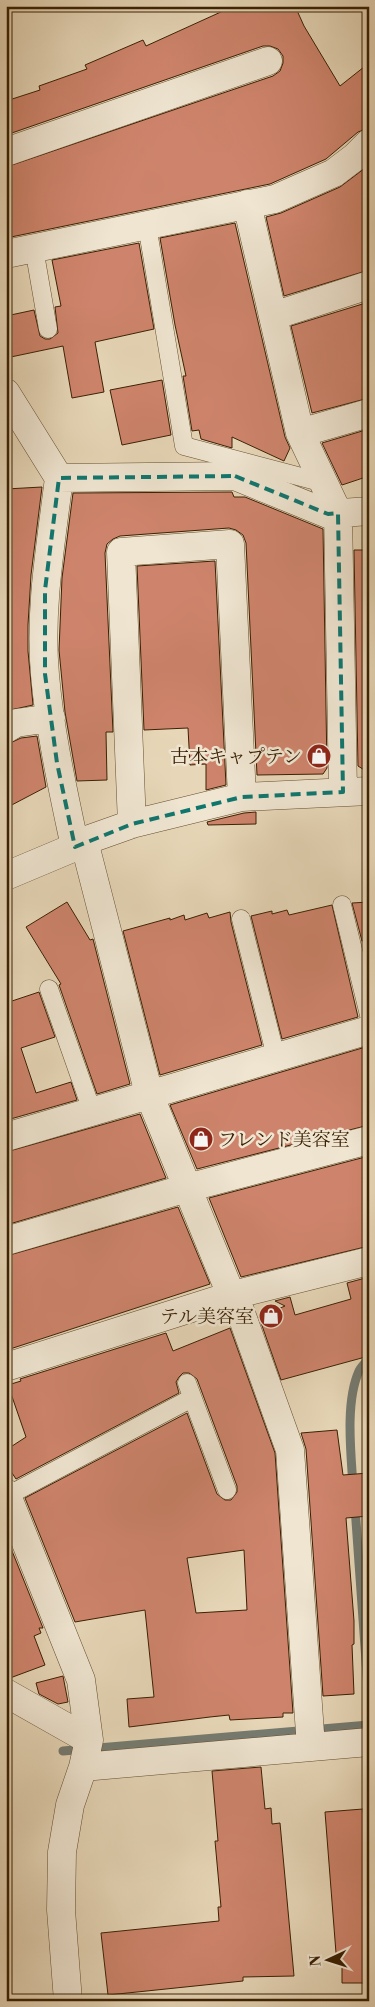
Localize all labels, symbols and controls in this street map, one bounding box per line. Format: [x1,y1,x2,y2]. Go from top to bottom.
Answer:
shop icon: 古本キャプテン [306,743,332,769]
place label: 古本キャプテン [170,745,302,769]
shop icon: フレンド美容室 [188,1126,214,1152]
place label: フレンド美容室 [218,1128,350,1152]
shop icon: テル美容室 [258,1303,284,1329]
place label: テル美容室 [160,1305,254,1329]
north arrow [302,1934,352,1984]
text: N [307,1955,325,1967]

